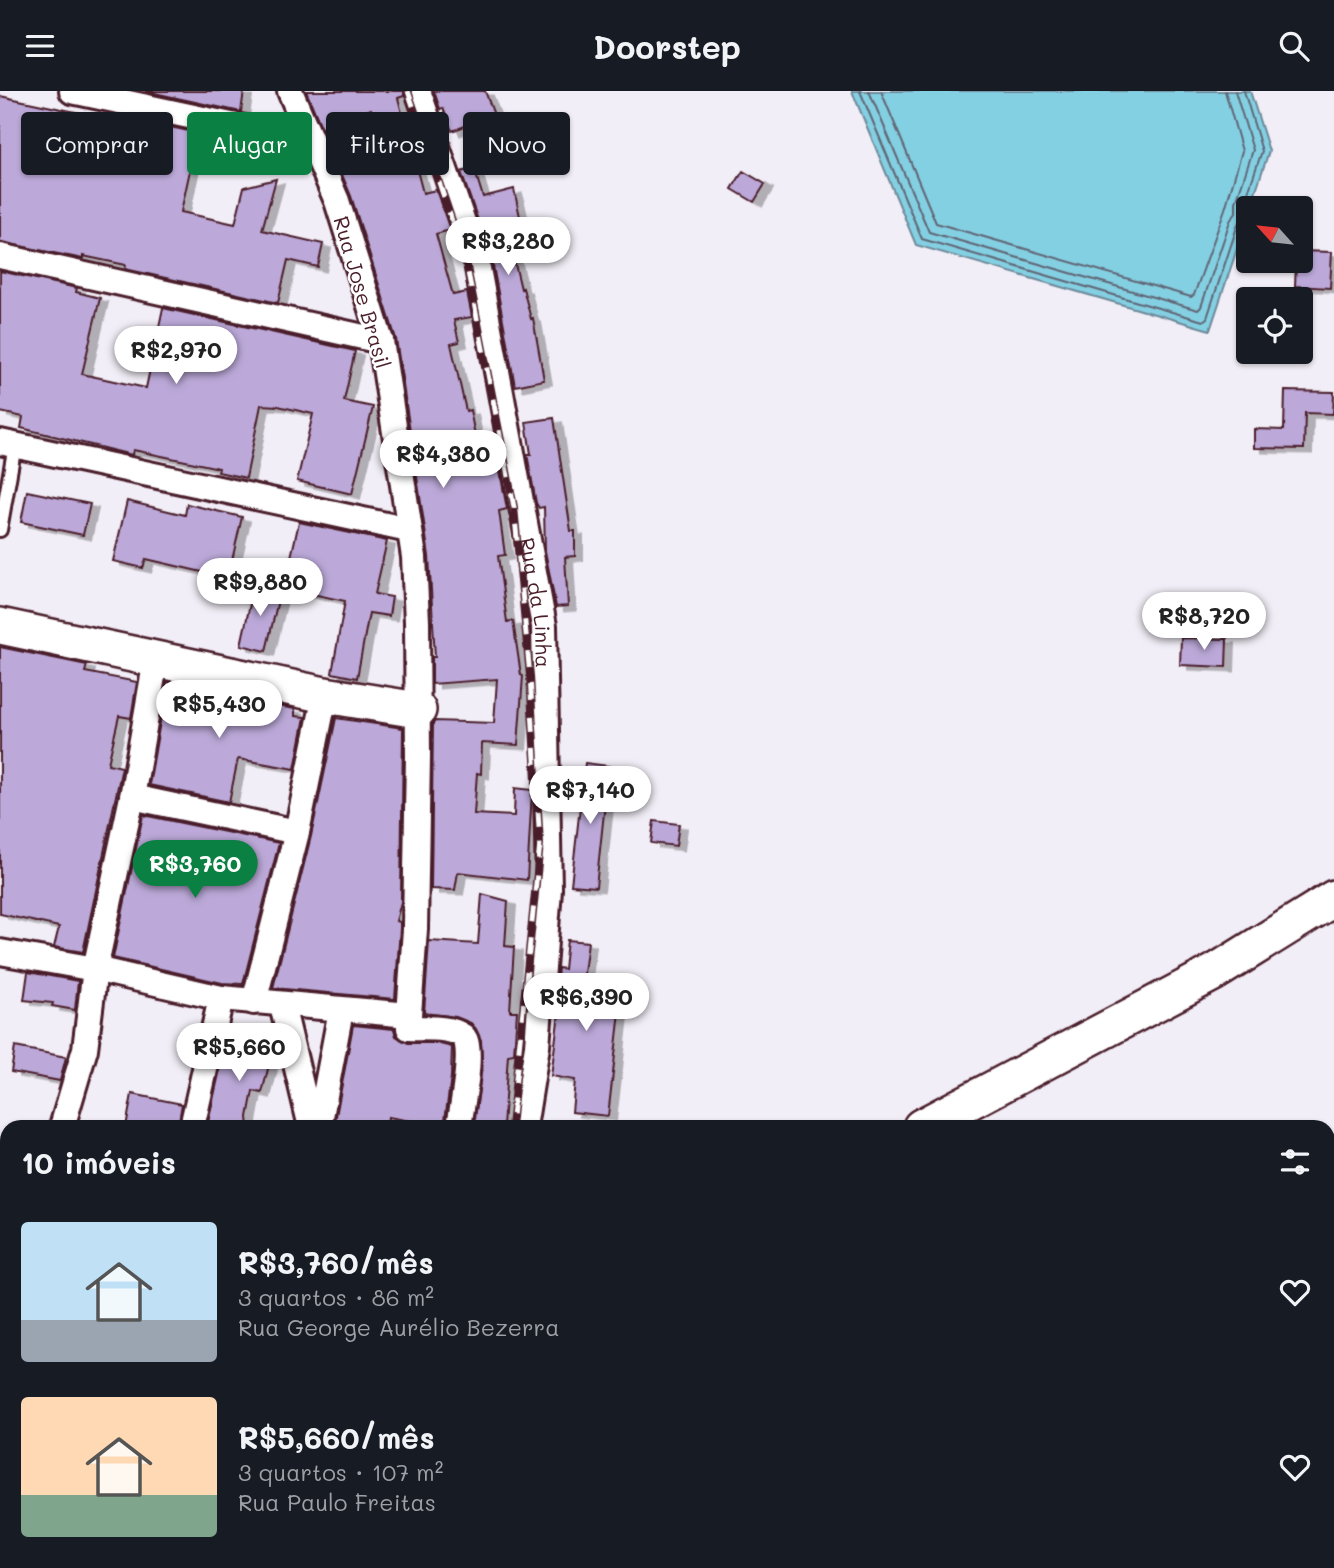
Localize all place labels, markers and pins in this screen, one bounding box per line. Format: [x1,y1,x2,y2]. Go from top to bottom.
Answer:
pin: R$3,280 [443,218,573,277]
pin: R$2,970 [111,327,241,386]
pin: R$4,380 [378,431,508,490]
pin: R$9,880 [195,559,325,618]
pin: R$8,720 [1139,593,1269,652]
pin: R$5,430 [154,681,284,740]
pin: R$7,140 [525,767,655,826]
pin: R$3,760 [130,841,260,900]
pin: R$6,390 [521,974,651,1033]
pin: R$5,660 [174,1023,304,1083]

